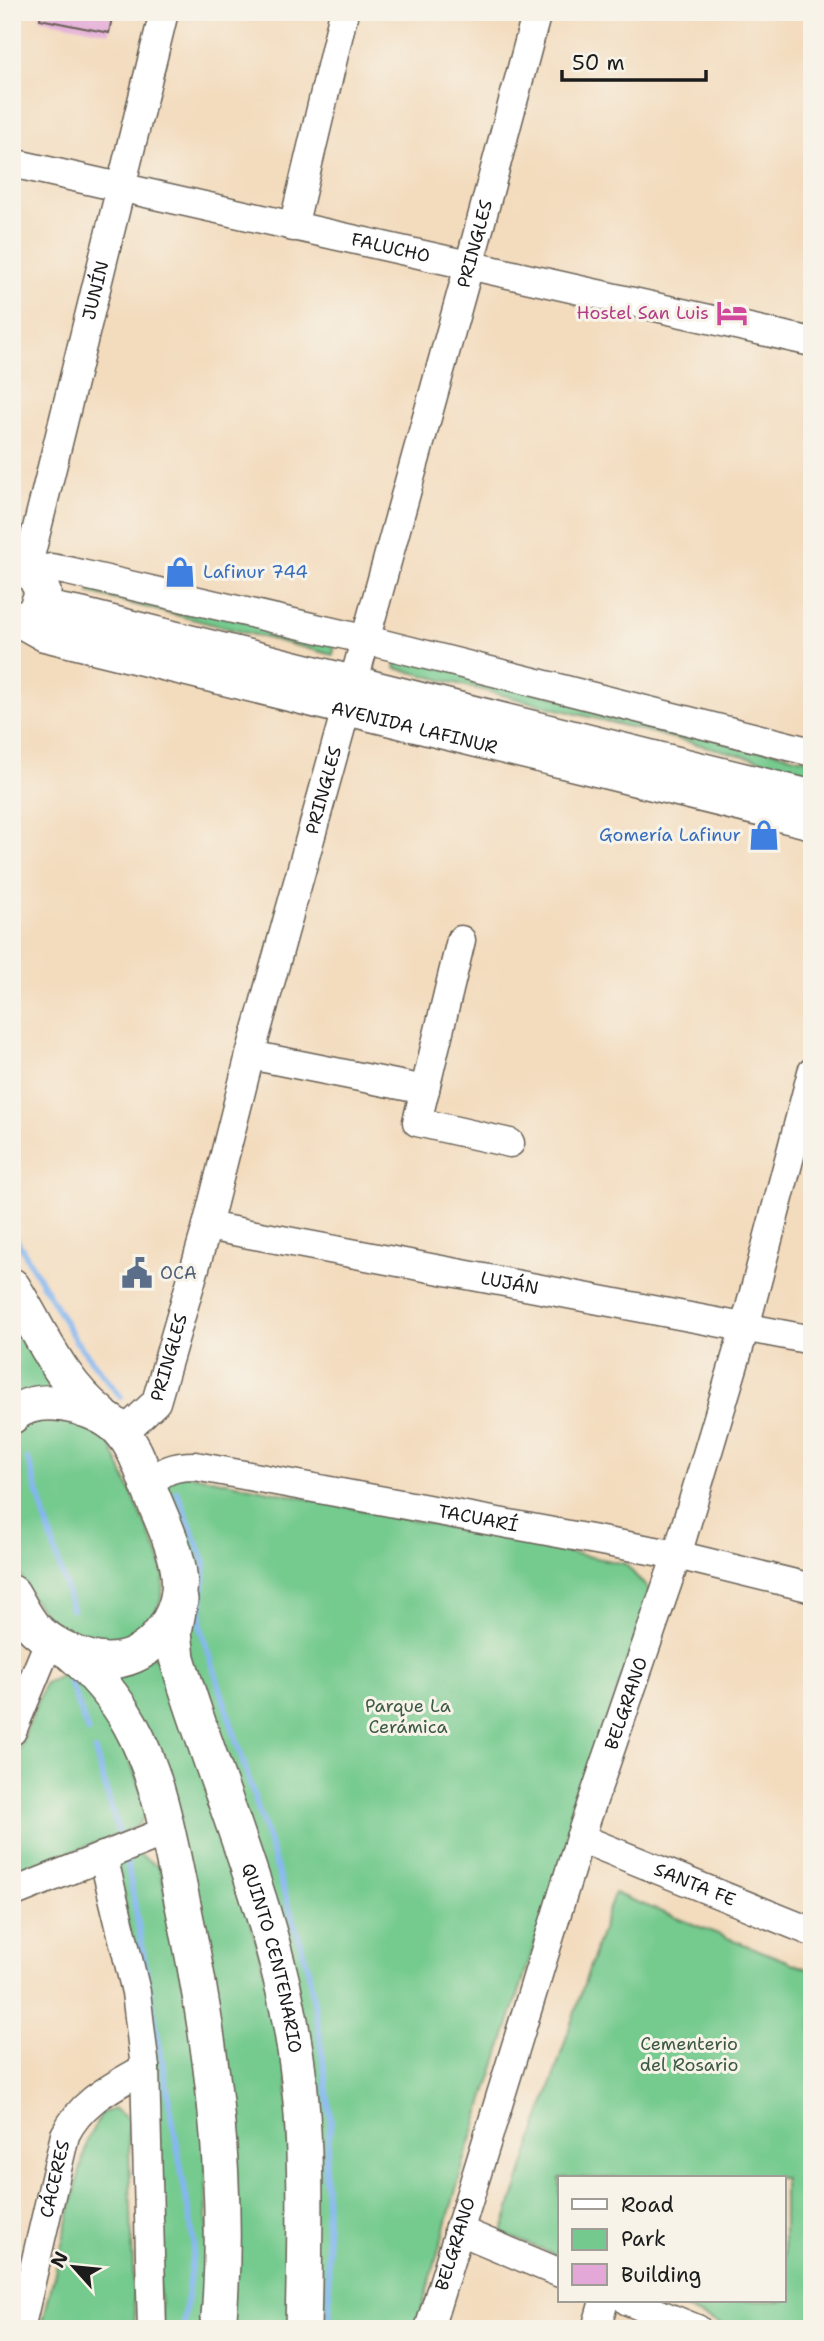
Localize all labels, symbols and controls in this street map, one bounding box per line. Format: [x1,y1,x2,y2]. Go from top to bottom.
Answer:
scale bar [562,38,705,82]
text: 50 m [572,49,625,77]
street label: PRINGLES [451,197,498,291]
street label: FALUCHO [349,227,432,268]
street label: JUNÍN [77,258,114,322]
hotel icon: Hostel San Luis [715,296,749,330]
place label: Hostel San Luis [577,301,709,325]
shop icon: Lafinur 744 [163,555,197,589]
place label: Lafinur 744 [203,560,308,584]
street label: AVENIDA LAFINUR [329,696,500,760]
street label: PRINGLES [300,744,347,837]
shop icon: Gomería Lafinur [747,818,781,852]
place label: Gomería Lafinur [599,823,741,847]
public building icon: OCA [120,1256,154,1290]
place label: OCA [160,1261,197,1285]
street label: LUJÁN [479,1266,541,1300]
street label: PRINGLES [145,1311,193,1404]
street label: TACUARÍ [436,1499,520,1537]
street label: BELGRANO [599,1654,653,1753]
park label: Parque La Cerámica [365,1694,451,1739]
street label: SANTA FE [651,1857,739,1912]
street label: QUINTO CENTENARIO [236,1860,307,2055]
park label: Cementerio del Rosario [640,2032,738,2077]
street label: CÁCERES [34,2138,75,2220]
legend [558,2176,786,2302]
text: Road [621,2191,674,2219]
street label: BELGRANO [430,2194,481,2294]
text: Park [621,2225,666,2253]
north arrow [38,2232,108,2302]
text: N [45,2247,74,2272]
text: Building [621,2261,701,2289]

